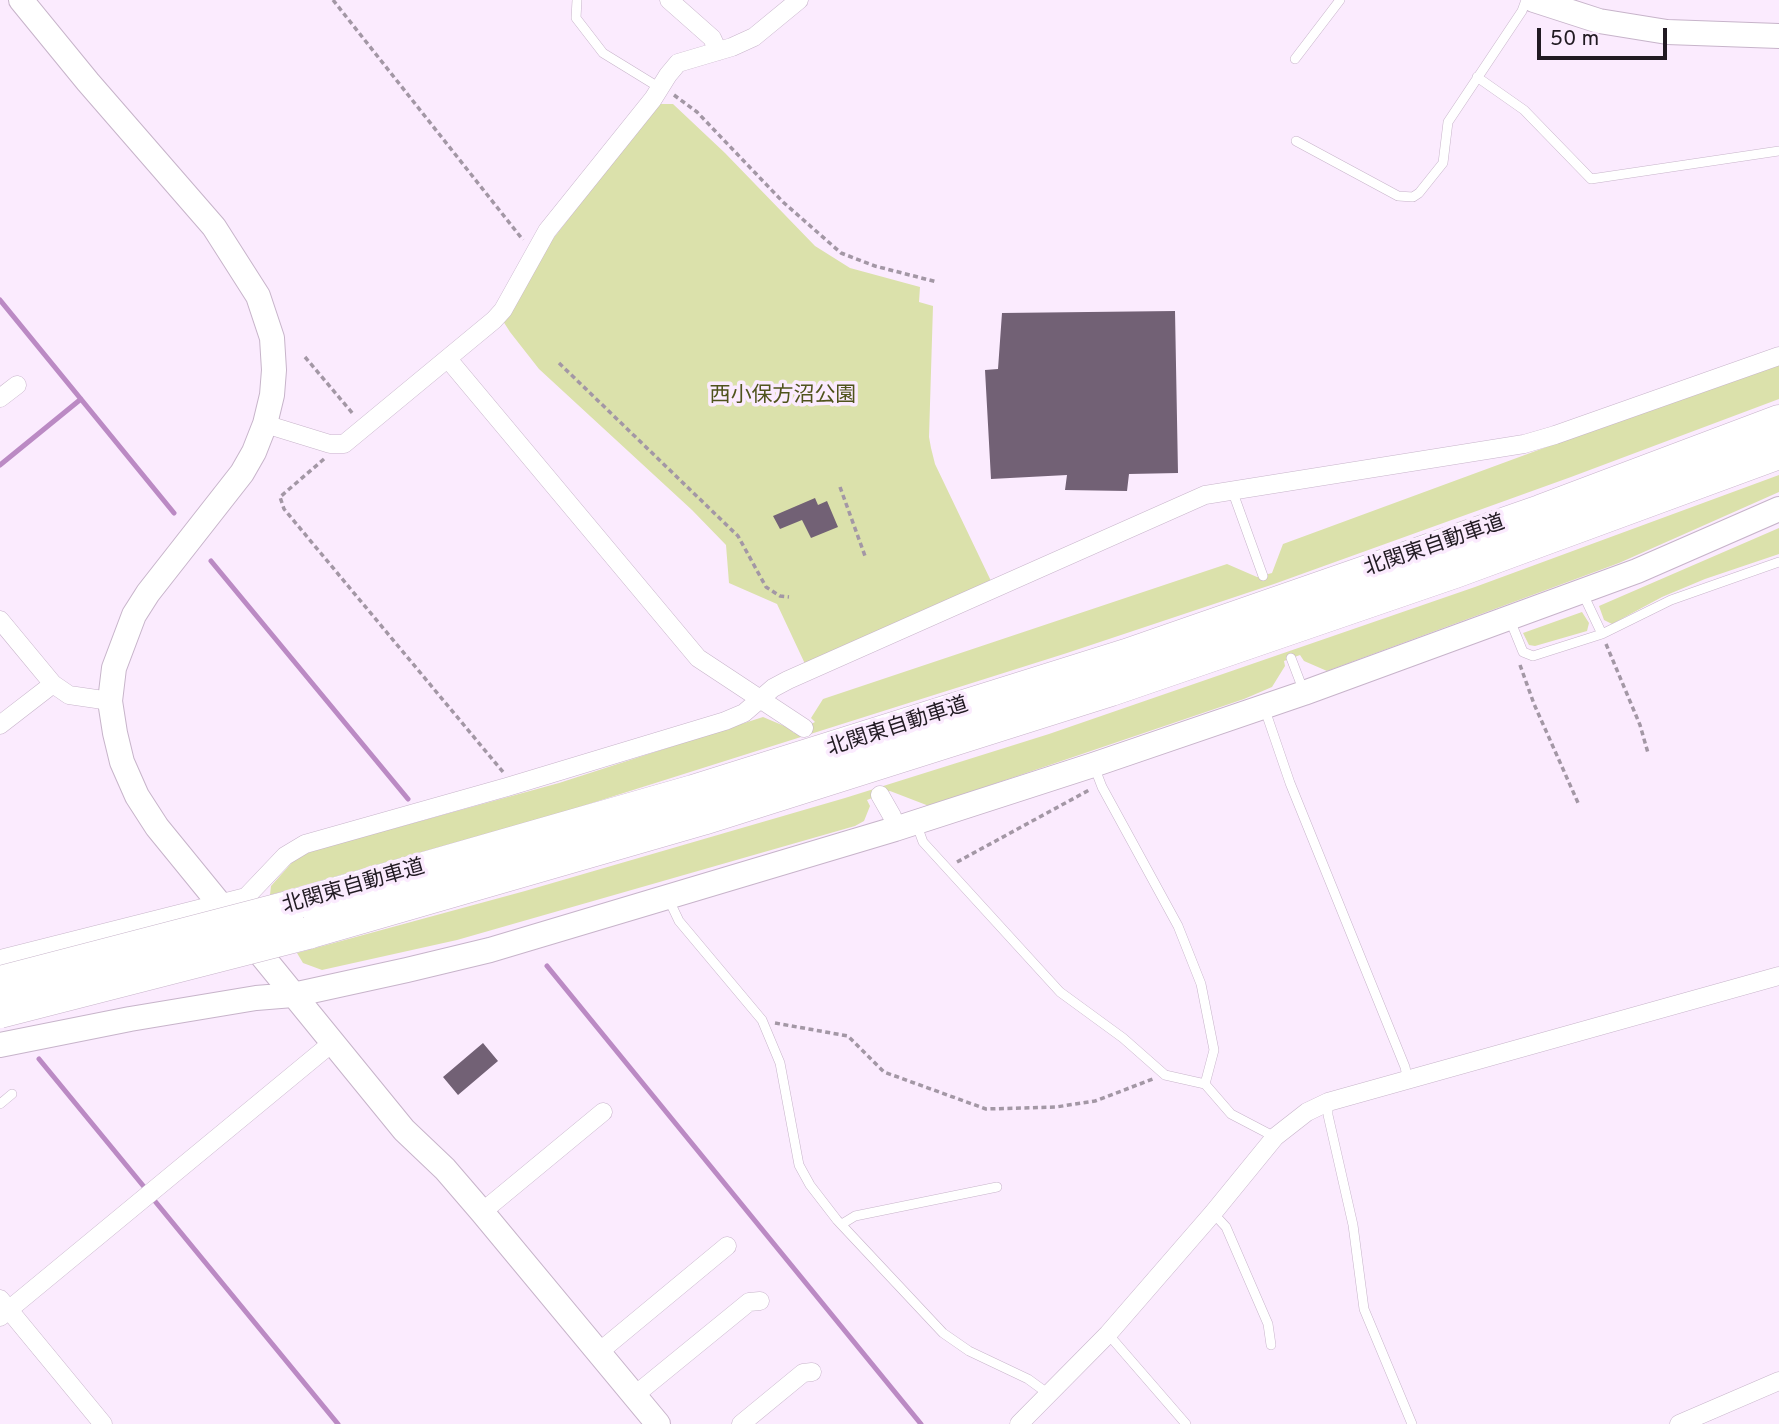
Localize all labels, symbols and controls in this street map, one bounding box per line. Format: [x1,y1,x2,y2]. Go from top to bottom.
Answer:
scale bar [1541,14,1670,58]
text: 50 m [1550,26,1599,53]
park label: 西小保方沼公園 [710,384,856,410]
street label: 北関東自動車道 [1361,511,1509,583]
street label: 北関東自動車道 [824,693,972,763]
street label: 北関東自動車道 [280,856,428,920]

